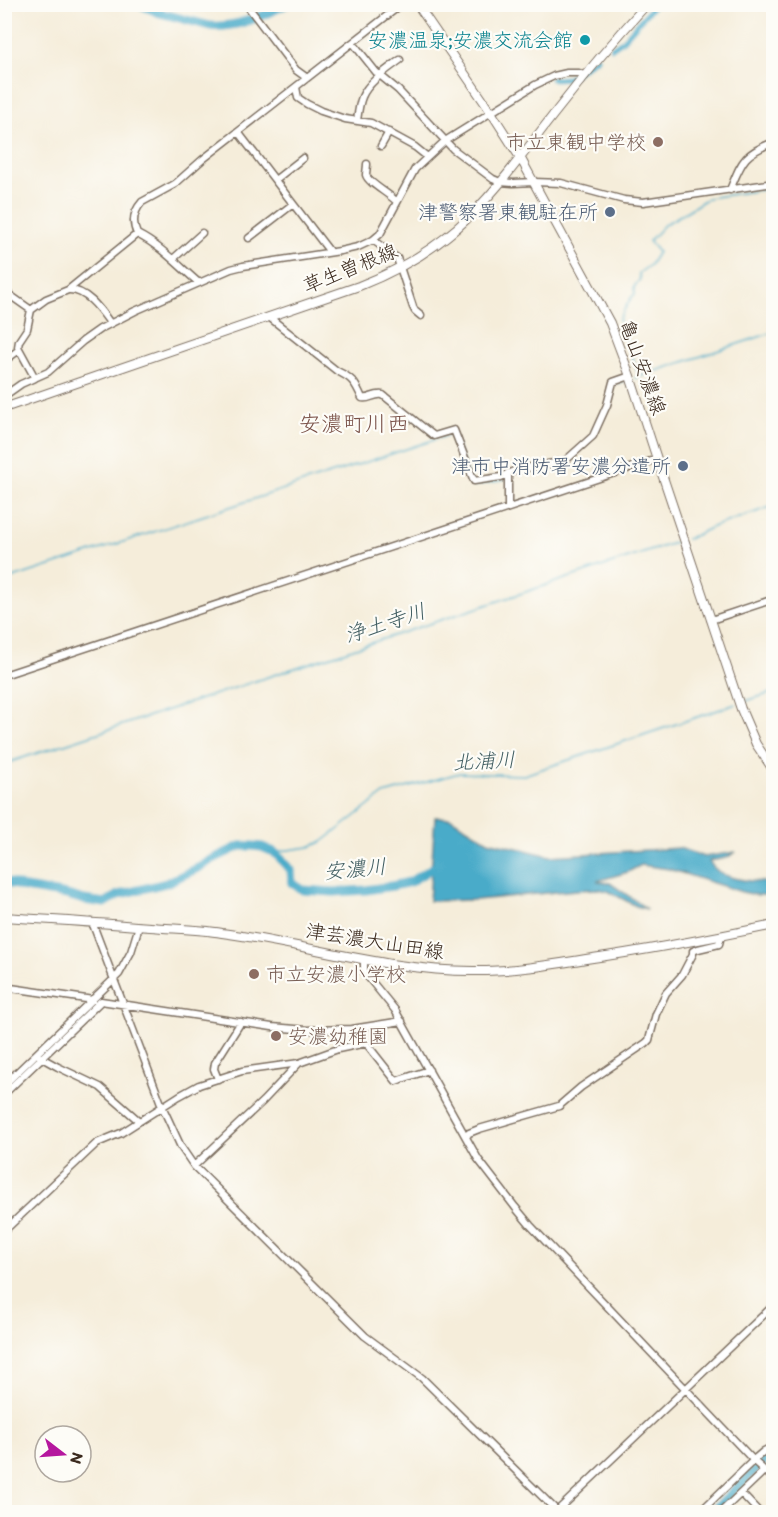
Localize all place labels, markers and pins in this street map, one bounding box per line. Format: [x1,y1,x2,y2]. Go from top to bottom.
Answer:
place label: 安濃温泉;安濃交流会館 [368,28,573,52]
marker: 安濃温泉;安濃交流会館 [578,33,592,47]
place label: 市立東観中学校 [506,130,646,154]
marker: 市立東観中学校 [651,135,665,149]
place label: 津警察署東観駐在所 [418,200,598,224]
marker: 津警察署東観駐在所 [603,205,617,219]
place label: 津市中消防署安濃分遣所 [451,454,671,478]
marker: 津市中消防署安濃分遣所 [676,459,690,473]
place label: 市立安濃小学校 [266,962,406,986]
marker: 市立安濃小学校 [247,967,261,981]
place label: 安濃幼稚園 [288,1024,388,1048]
marker: 安濃幼稚園 [269,1029,283,1043]

